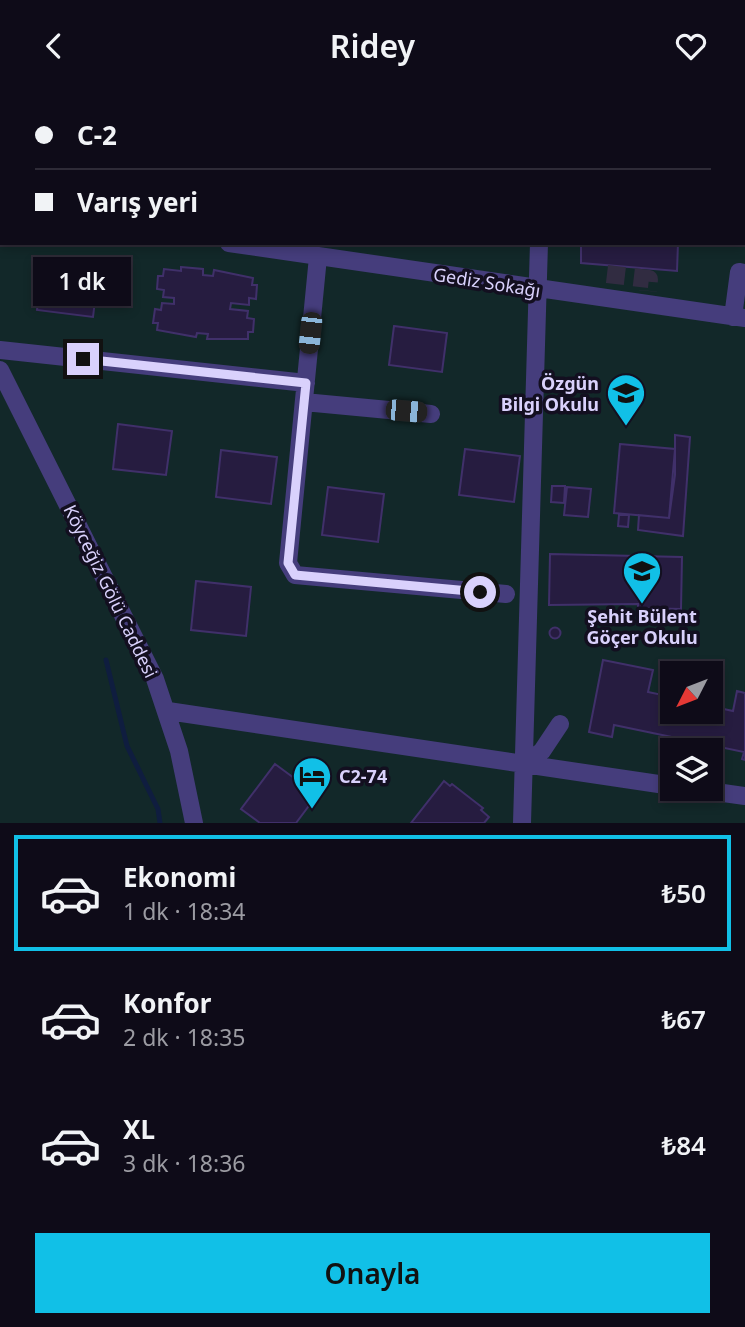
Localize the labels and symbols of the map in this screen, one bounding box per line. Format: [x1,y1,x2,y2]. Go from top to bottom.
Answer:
callout: 1 dk [34,257,132,307]
street label: Gediz Sokağı [432,262,542,302]
car [298,311,323,355]
route end [67,343,99,375]
place label: Özgün Bilgi Okulu [501,371,599,416]
school or university icon: Özgün Bilgi Okulu [605,372,647,427]
car [385,399,428,423]
street label: Köyceğiz Gölü Caddesi [59,500,163,682]
school or university icon: Şehit Bülent Göçer Okulu [621,550,663,605]
route start [464,576,496,608]
place label: Şehit Bülent Göçer Okulu [586,604,698,649]
north arrow [660,661,723,725]
hotel icon: C2-74 [291,755,333,810]
place label: C2-74 [339,764,387,788]

